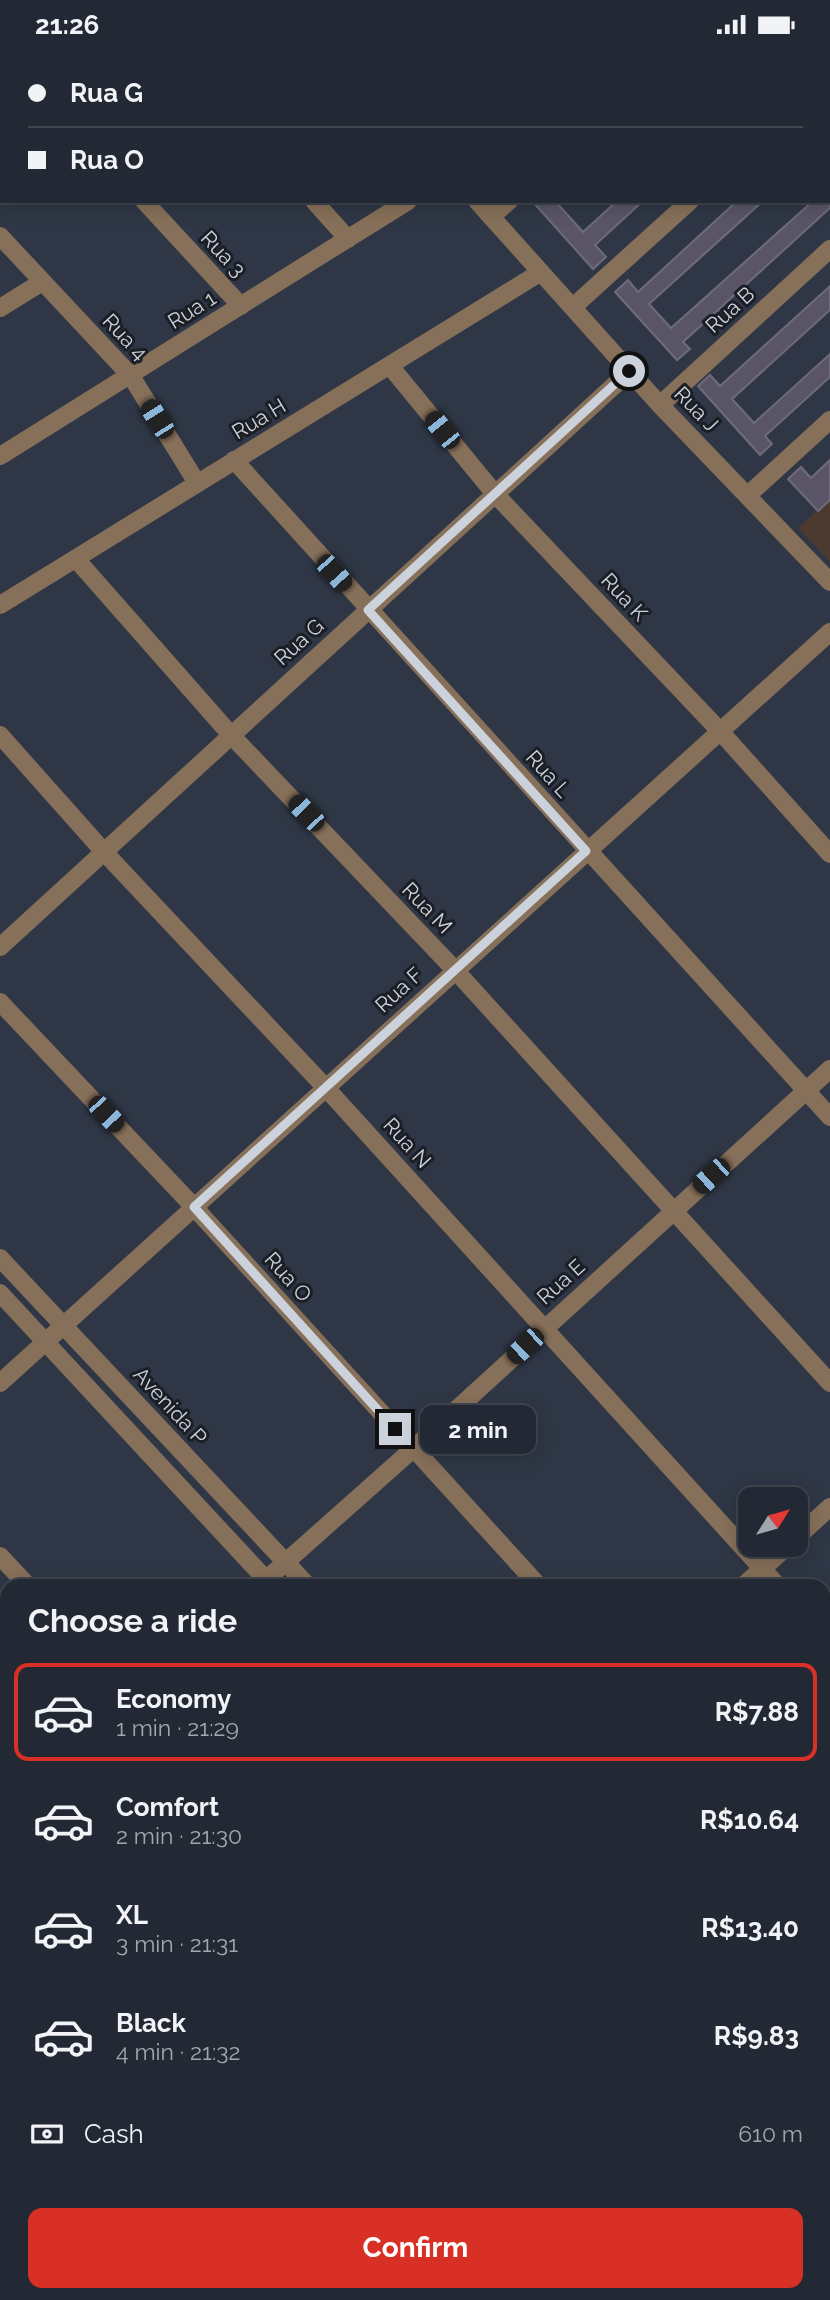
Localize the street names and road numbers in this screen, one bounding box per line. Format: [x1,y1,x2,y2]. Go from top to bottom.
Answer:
street label: Rua 3 [196,225,251,282]
street label: Rua B [700,281,759,338]
street label: Rua 1 [163,285,220,334]
street label: Rua 4 [98,308,153,365]
street label: Rua J [669,381,724,436]
street label: Rua H [227,393,290,444]
street label: Rua K [596,568,653,626]
street label: Rua G [269,613,329,670]
street label: Rua L [521,745,576,802]
street label: Rua M [397,877,458,938]
street label: Rua F [370,962,428,1017]
street label: Rua N [378,1112,436,1173]
street label: Rua O [259,1247,317,1307]
street label: Rua E [532,1254,590,1310]
street label: Avenida P [128,1362,212,1449]

